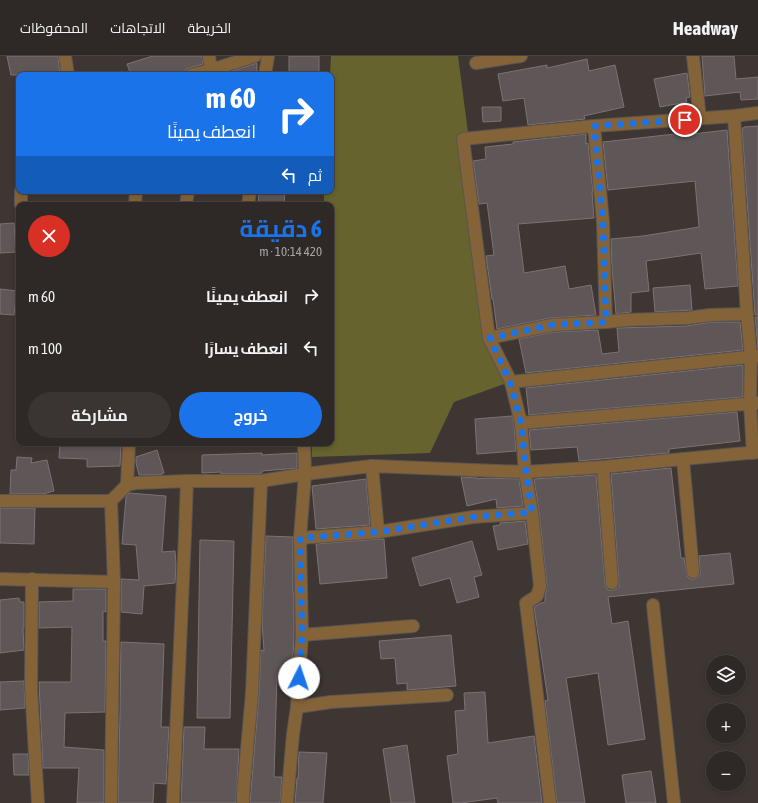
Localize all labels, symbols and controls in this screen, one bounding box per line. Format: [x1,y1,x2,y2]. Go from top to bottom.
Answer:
text: Headway [673,17,738,39]
text: المحفوظات [20,20,88,36]
text: الاتجاهات [110,20,166,36]
text: الخريطة [188,20,231,36]
text: 60 m [206,82,256,114]
icon: right [270,88,322,140]
pin [668,103,702,137]
icon: arrive [674,109,696,131]
text: انعطف يمينًا [167,121,256,142]
icon: left [278,164,300,186]
text: ثم [308,167,322,184]
button: close [28,215,70,257]
text: 6 دقيقة [240,215,322,242]
text: 420 m · 10:14 [259,244,322,259]
icon: right [300,285,322,307]
text: 60 m [28,288,55,305]
text: انعطف يمينًا [206,288,288,305]
icon: left [300,337,322,359]
text: 100 m [28,340,62,357]
text: انعطف يسارًا [204,340,288,357]
button: مشاركة [28,392,171,438]
button: خروج [179,392,322,438]
map controls [706,655,746,791]
button: layers [706,655,746,695]
position arrow [278,657,320,699]
button: + [706,703,746,743]
button: − [706,751,746,791]

